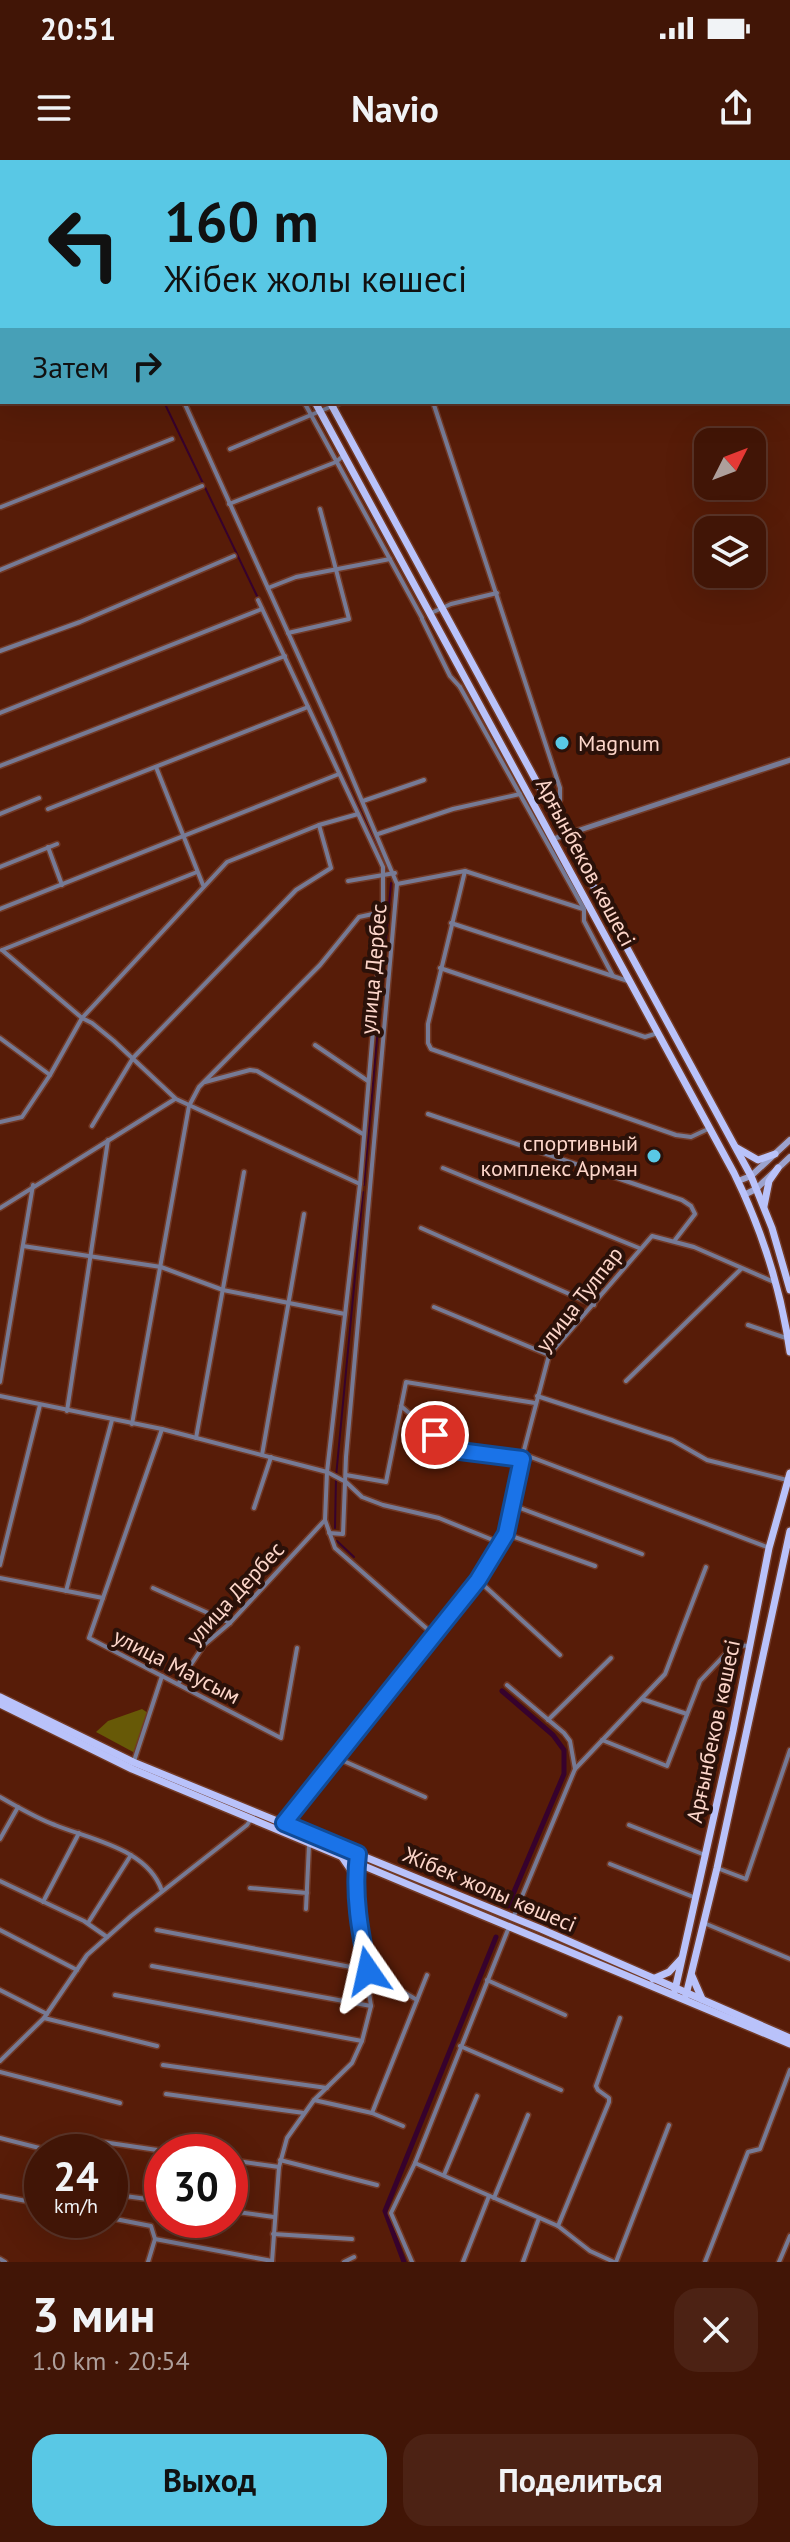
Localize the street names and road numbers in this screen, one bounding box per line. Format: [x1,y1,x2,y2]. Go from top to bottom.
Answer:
street label: Арғынбеков көшесі [530,773,642,951]
street label: улица Дербес [353,902,393,1036]
street label: улица Тулпар [529,1241,629,1357]
street label: улица Дербес [180,1535,290,1651]
street label: улица Маусым [109,1622,245,1710]
street label: Арғынбеков көшесі [680,1637,746,1825]
street label: Жібек жолы көшесі [398,1839,581,1938]

